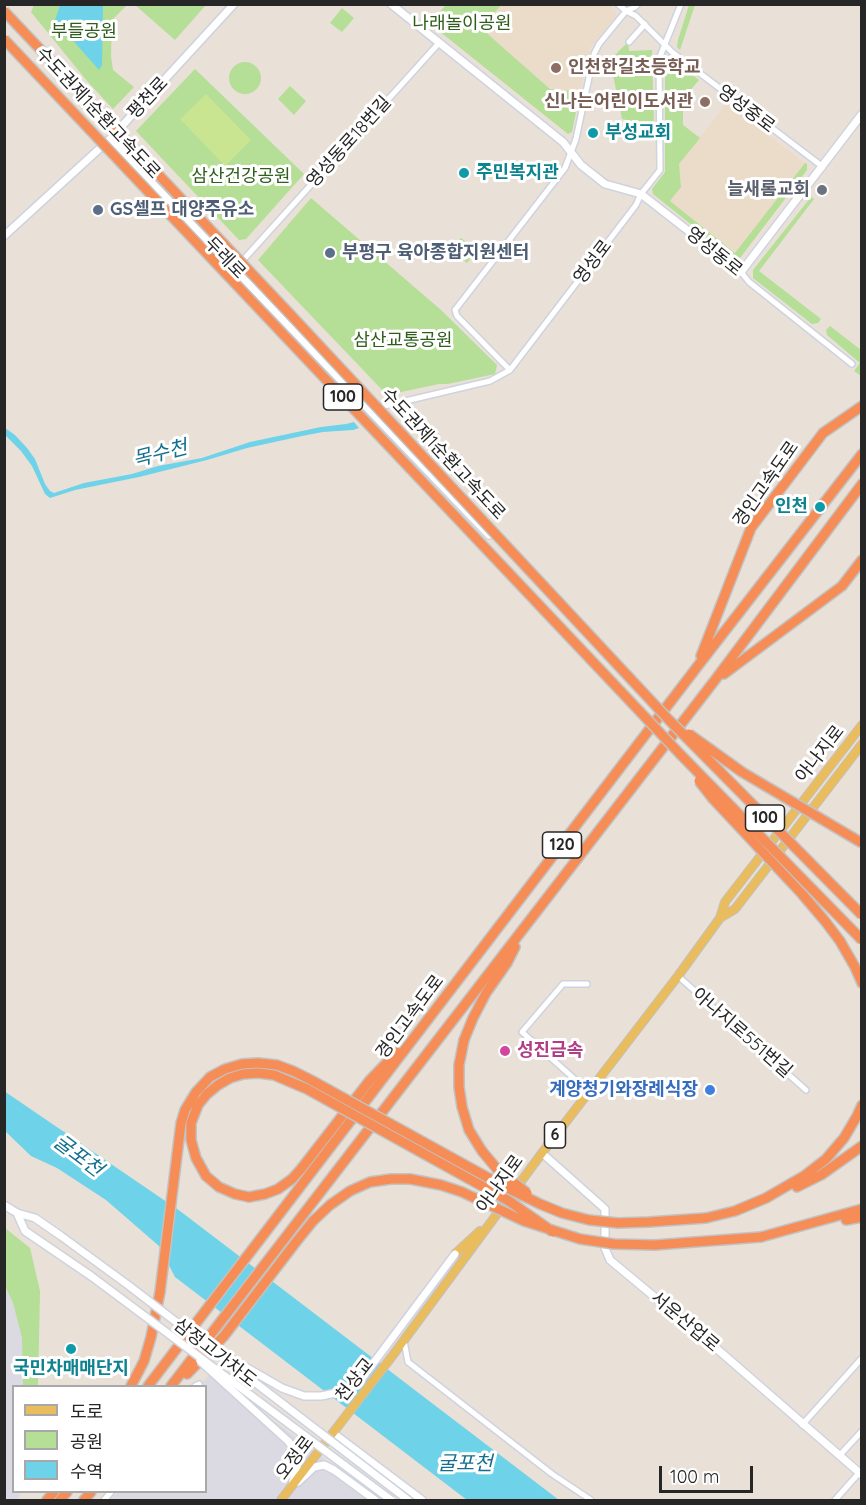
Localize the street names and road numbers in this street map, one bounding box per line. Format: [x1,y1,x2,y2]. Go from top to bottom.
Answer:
street label: 수도권제1순환고속도로 [31,43,165,183]
street label: 평천로 [123,72,173,124]
street label: 영성중로 [713,80,779,138]
street label: 영성동로18번길 [302,92,396,192]
street label: 영성동로 [681,223,747,281]
street label: 두레로 [200,233,250,283]
street label: 영성로 [569,236,617,288]
road number: 100 [324,384,362,410]
street label: 수도권제1순환고속도로 [376,384,510,524]
street label: 경인고속도로 [729,437,803,531]
street label: 아나지로 [791,721,849,787]
road number: 100 [746,805,784,831]
road number: 120 [542,832,582,858]
street label: 경인고속도로 [371,971,449,1063]
street label: 아나지로551번길 [688,984,796,1082]
road number: 6 [544,1122,566,1148]
street label: 아나지로 [472,1151,528,1217]
street label: 서운산업로 [646,1287,724,1357]
street label: 삼정고가차도 [169,1314,261,1392]
street label: 천상교 [331,1354,379,1406]
street label: 오정로 [271,1432,319,1484]

